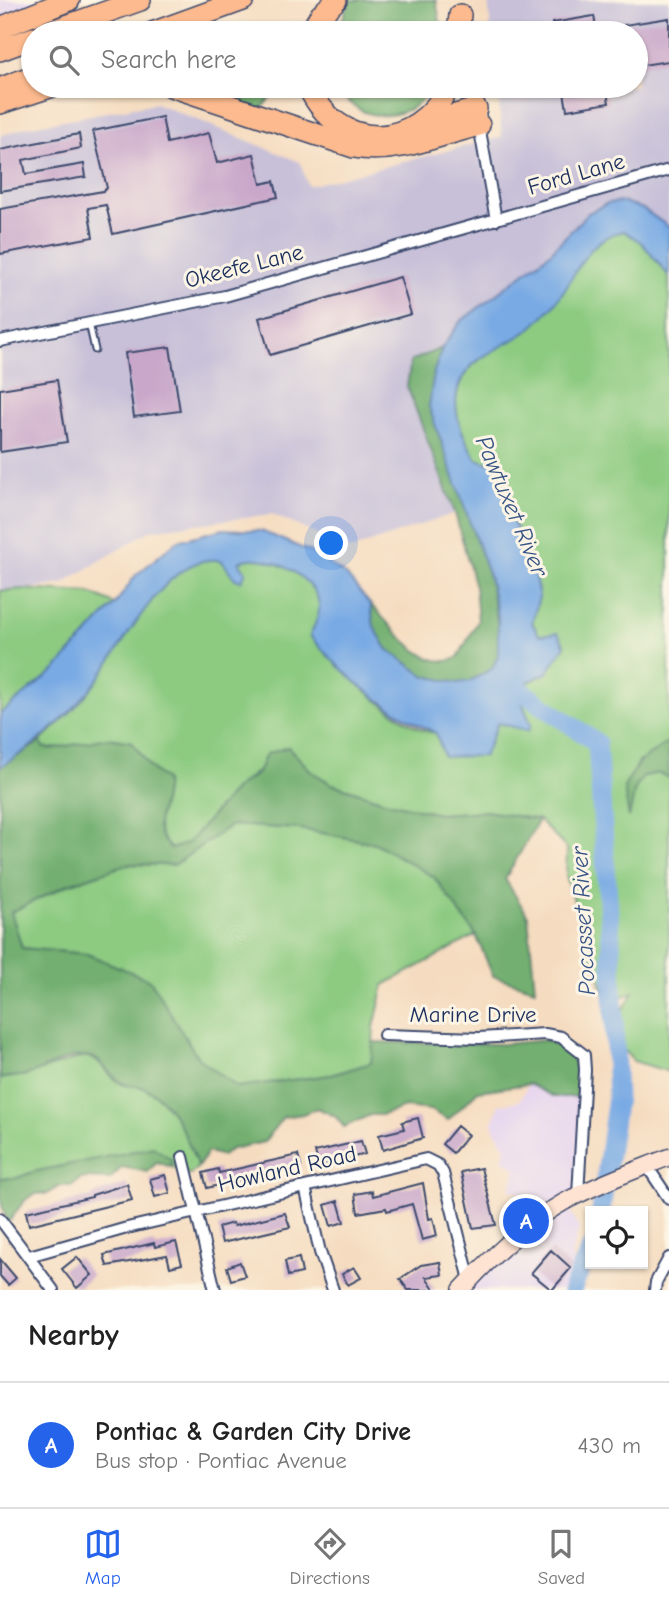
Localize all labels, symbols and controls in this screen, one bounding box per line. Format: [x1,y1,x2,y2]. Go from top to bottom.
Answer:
search box [21,21,648,98]
icon: search [45,41,83,79]
text: Search here [101,45,236,75]
street label: Ford Lane [524,147,628,201]
street label: Okeefe Lane [182,238,306,294]
water label: Pawtuxet River [470,431,555,582]
your location [314,526,348,560]
water label: Pocasset River [565,844,601,996]
street label: Marine Drive [410,1001,536,1028]
street label: Howland Road [215,1140,359,1198]
pin: A [503,1195,549,1247]
map controls [585,1206,648,1269]
button: locate [585,1206,648,1269]
text: Nearby [28,1318,119,1353]
text: Pontiac & Garden City Drive [95,1417,411,1447]
text: A [45,1432,57,1459]
text: 430 m [578,1432,641,1459]
text: Bus stop · Pontiac Avenue [95,1447,347,1474]
tab: Map [84,1525,122,1589]
tab: Directions [290,1525,370,1589]
tab: Saved [538,1525,585,1589]

